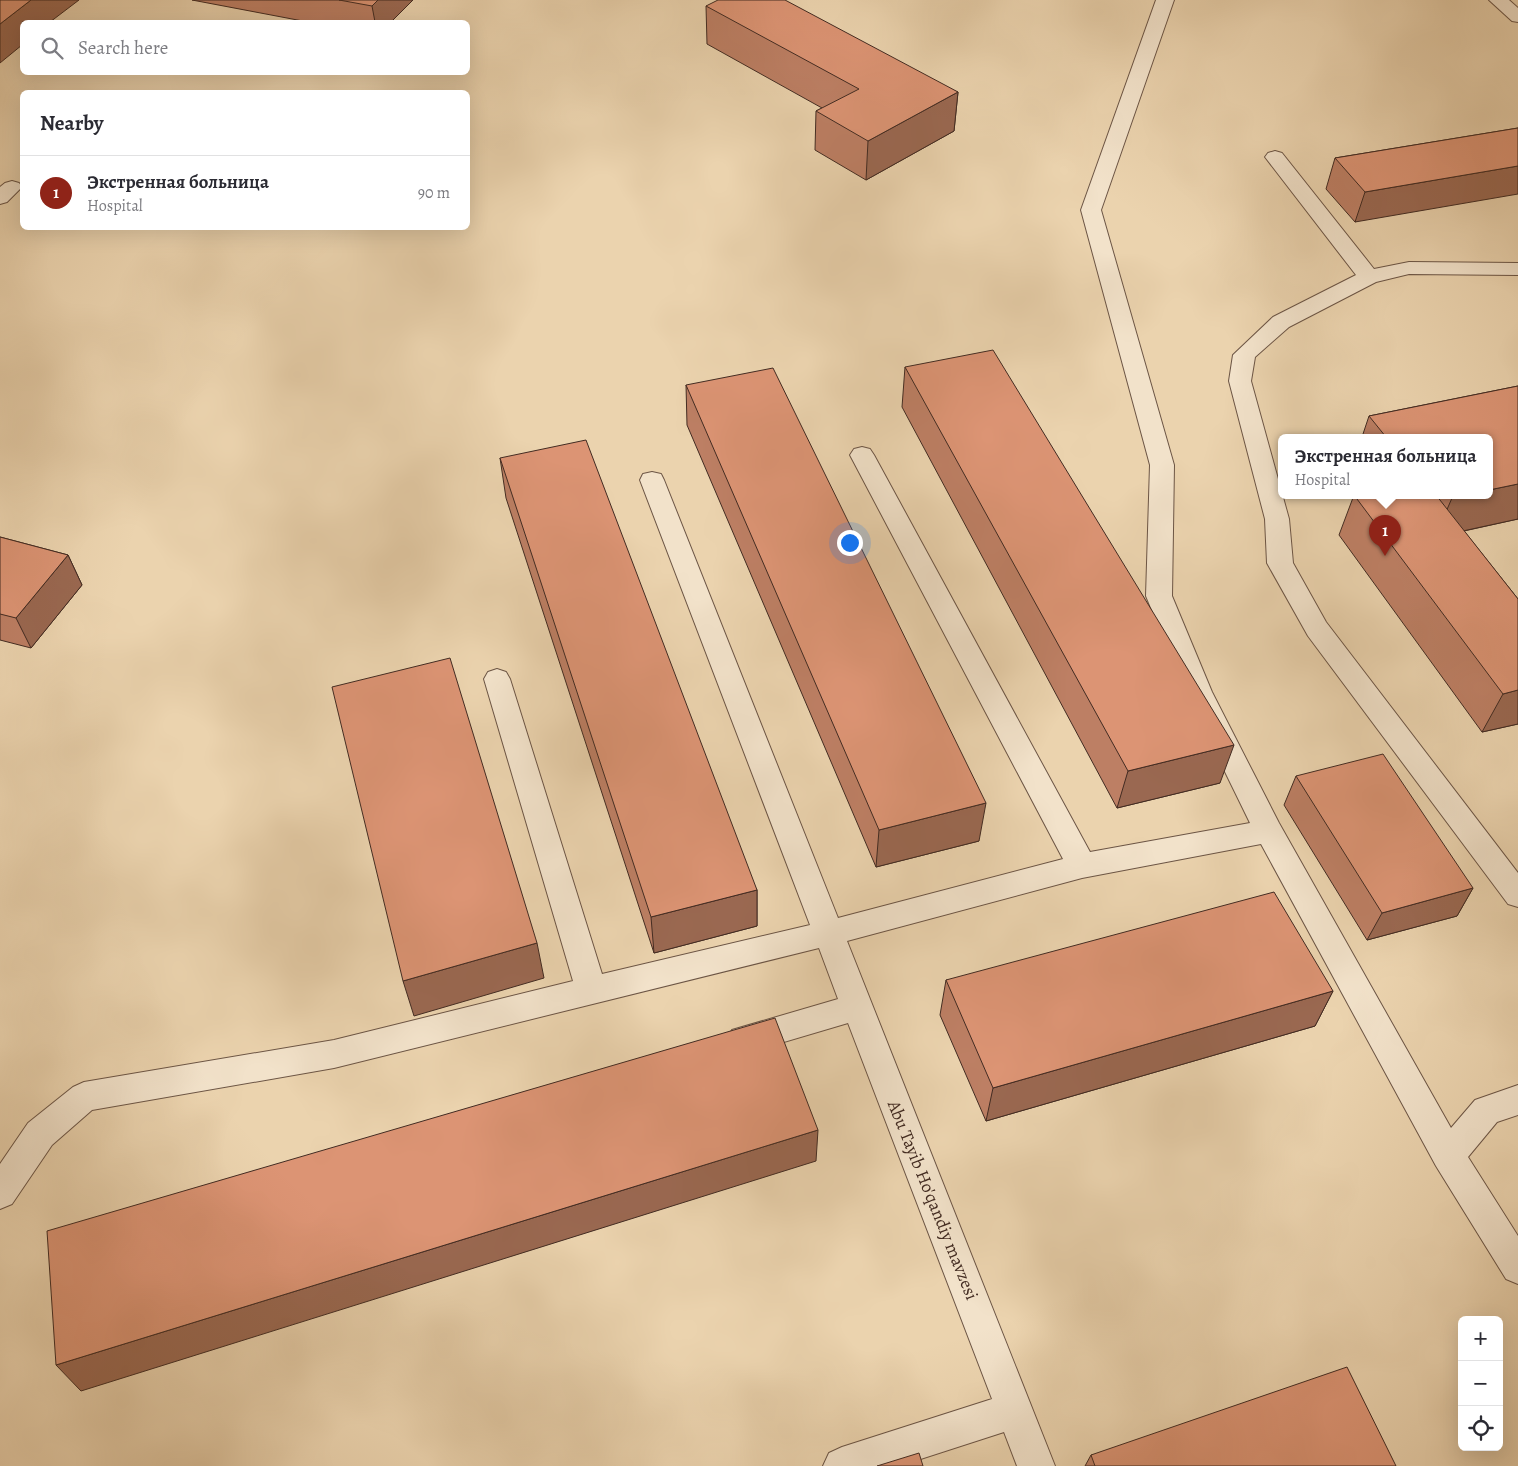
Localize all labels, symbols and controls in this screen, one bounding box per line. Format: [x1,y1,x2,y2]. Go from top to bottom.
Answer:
search box [20,20,470,75]
icon: search [38,34,66,62]
text: Search here [78,35,168,61]
text: Nearby [40,109,103,137]
text: Экстренная больница [87,169,269,195]
text: 1 [53,182,59,204]
text: 90 m [418,182,450,204]
text: Hospital [87,195,143,217]
popup [1278,434,1493,499]
text: Экстренная больница [1295,443,1476,469]
text: Hospital [1295,469,1350,491]
pin: 1 [1369,515,1401,556]
your location [837,530,863,556]
street label: Abu Tayib Ho'qandiy mavzesi [882,1096,984,1303]
map controls [1458,1316,1503,1451]
button: + [1458,1316,1503,1361]
button: − [1458,1361,1503,1406]
button: locate [1458,1406,1503,1451]

